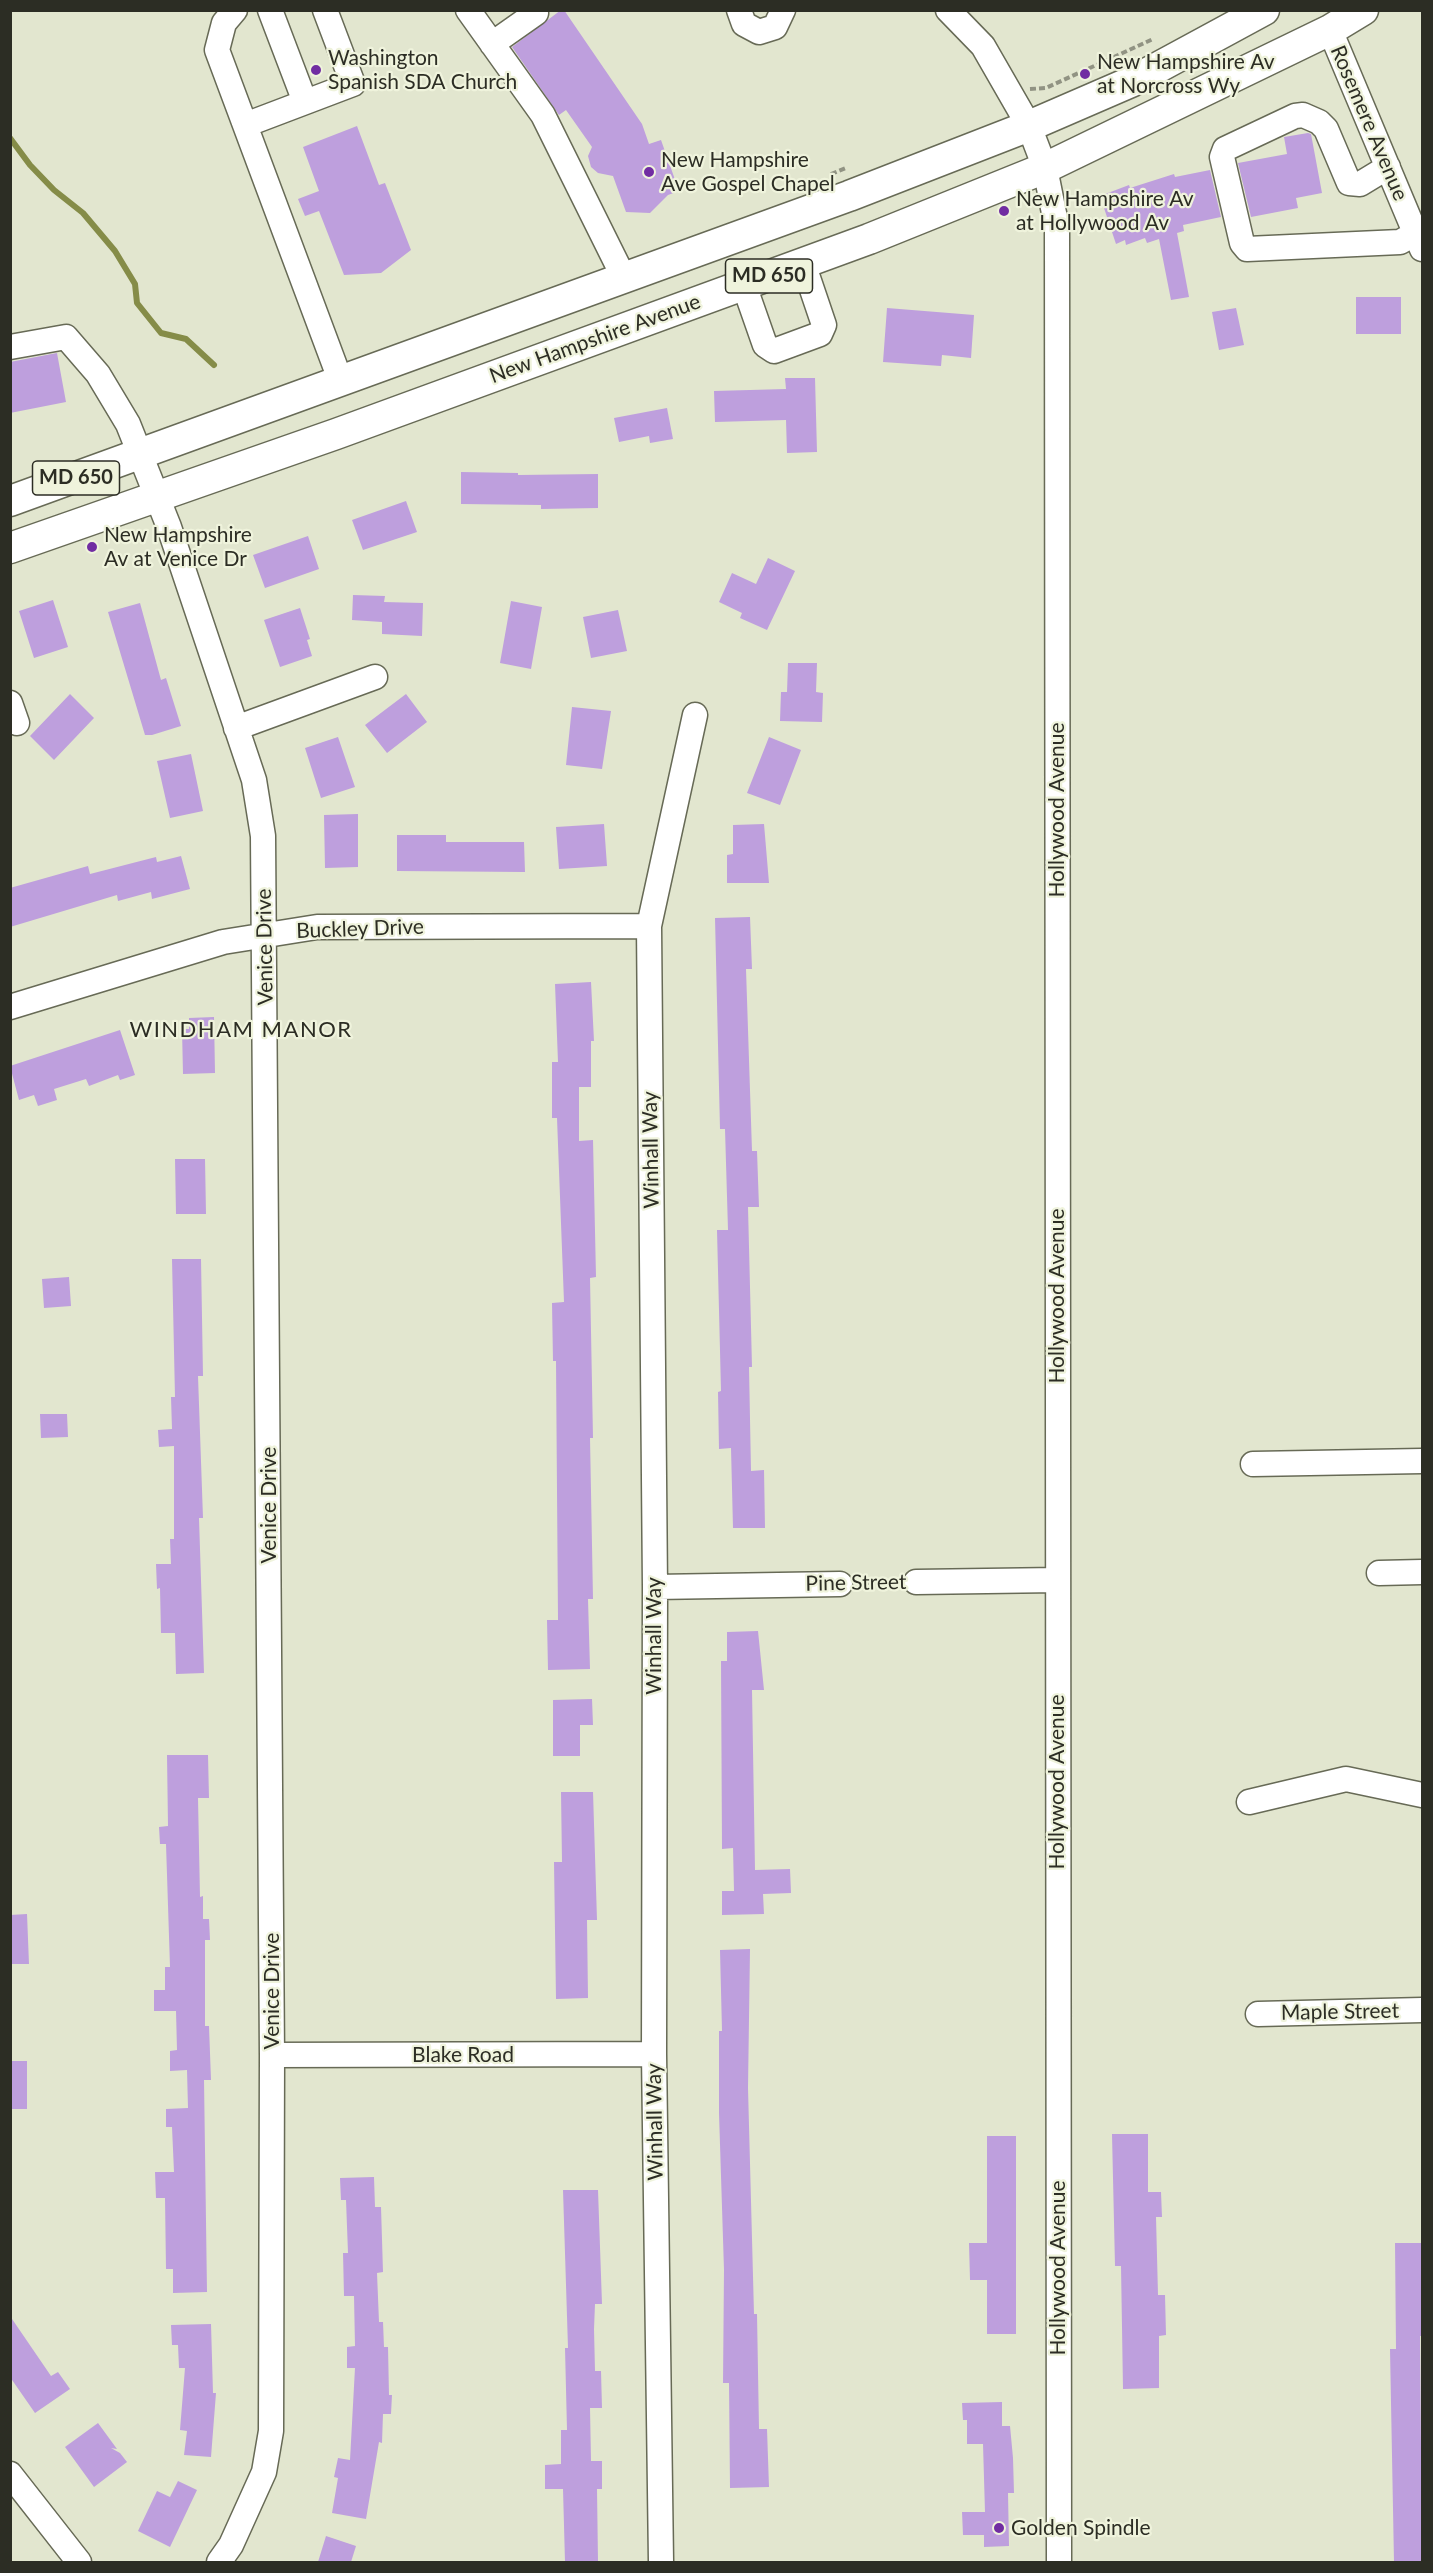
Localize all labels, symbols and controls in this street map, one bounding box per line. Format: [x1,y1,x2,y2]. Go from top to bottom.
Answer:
street label: Rosemere Avenue [1325,42,1413,204]
place label: Washington Spanish SDA Church [328,45,517,95]
place label: New Hampshire Av at Norcross Wy [1097,49,1275,99]
marker: Washington Spanish SDA Church [309,63,323,77]
marker: New Hampshire Av at Norcross Wy [1078,67,1092,81]
place label: New Hampshire Ave Gospel Chapel [661,147,835,197]
marker: New Hampshire Ave Gospel Chapel [642,165,656,179]
place label: New Hampshire Av at Hollywood Av [1016,186,1194,236]
marker: New Hampshire Av at Hollywood Av [997,204,1011,218]
road number: MD 650 [726,259,812,293]
street label: New Hampshire Avenue [486,289,704,389]
road number: MD 650 [32,461,119,495]
place label: New Hampshire Av at Venice Dr [104,522,252,572]
marker: New Hampshire Av at Venice Dr [85,540,99,554]
street label: Hollywood Avenue [1044,722,1070,898]
street label: Venice Drive [251,888,279,1006]
street label: Buckley Drive [296,914,424,944]
district label: WINDHAM MANOR [129,1017,353,1043]
street label: Winhall Way [637,1091,665,1209]
street label: Hollywood Avenue [1044,1208,1070,1384]
street label: Venice Drive [256,1447,282,1563]
street label: Pine Street [805,1570,907,1596]
street label: Winhall Way [641,1577,667,1695]
street label: Hollywood Avenue [1044,1694,1070,1870]
street label: Venice Drive [259,1933,285,2049]
street label: Maple Street [1281,1998,1399,2026]
street label: Blake Road [412,2042,514,2068]
street label: Winhall Way [641,2063,669,2181]
street label: Hollywood Avenue [1045,2180,1071,2356]
place label: Golden Spindle [1011,2515,1151,2541]
marker: Golden Spindle [992,2521,1006,2535]

